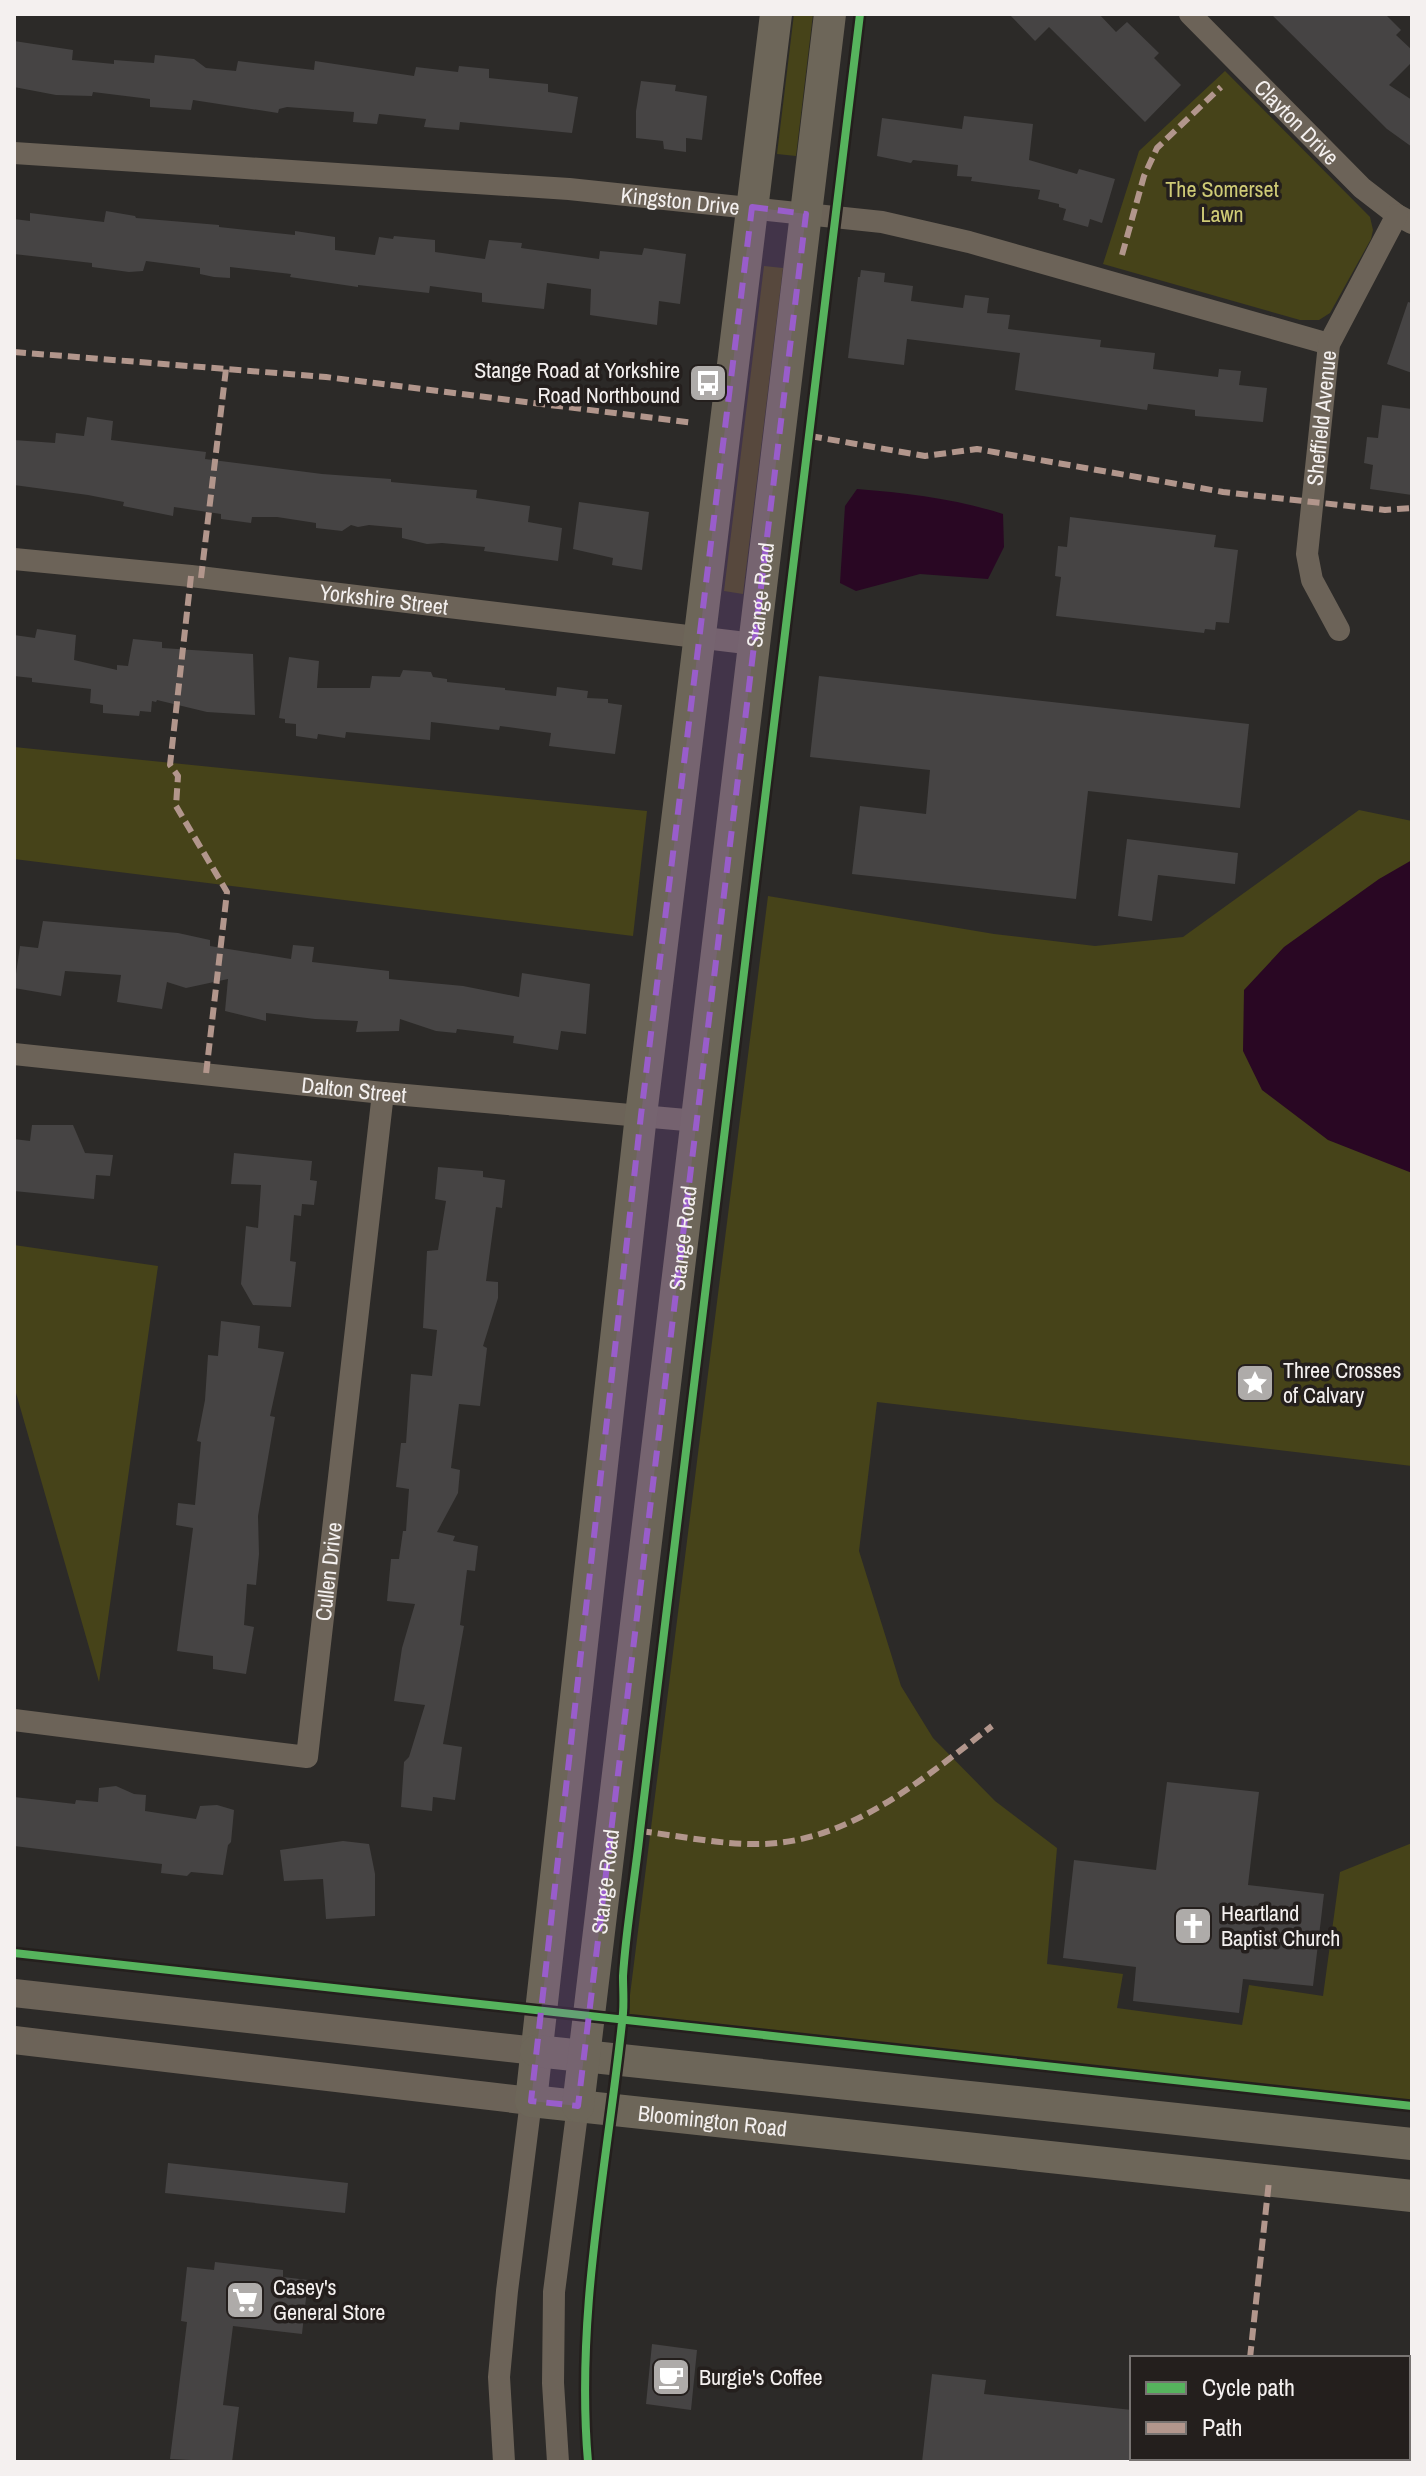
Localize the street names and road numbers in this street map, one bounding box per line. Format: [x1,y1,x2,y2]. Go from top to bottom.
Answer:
street label: Clayton Drive [1248,73,1346,172]
street label: Kingston Drive [619,180,741,222]
street label: Sheffield Avenue [1299,349,1343,487]
street label: Stange Road [739,541,781,649]
street label: Yorkshire Street [318,577,450,622]
street label: Dalton Street [300,1069,408,1110]
street label: Stange Road [661,1184,704,1292]
street label: Cullen Drive [308,1520,349,1623]
street label: Stange Road [584,1827,626,1936]
street label: Bloomington Road [637,2098,789,2144]

